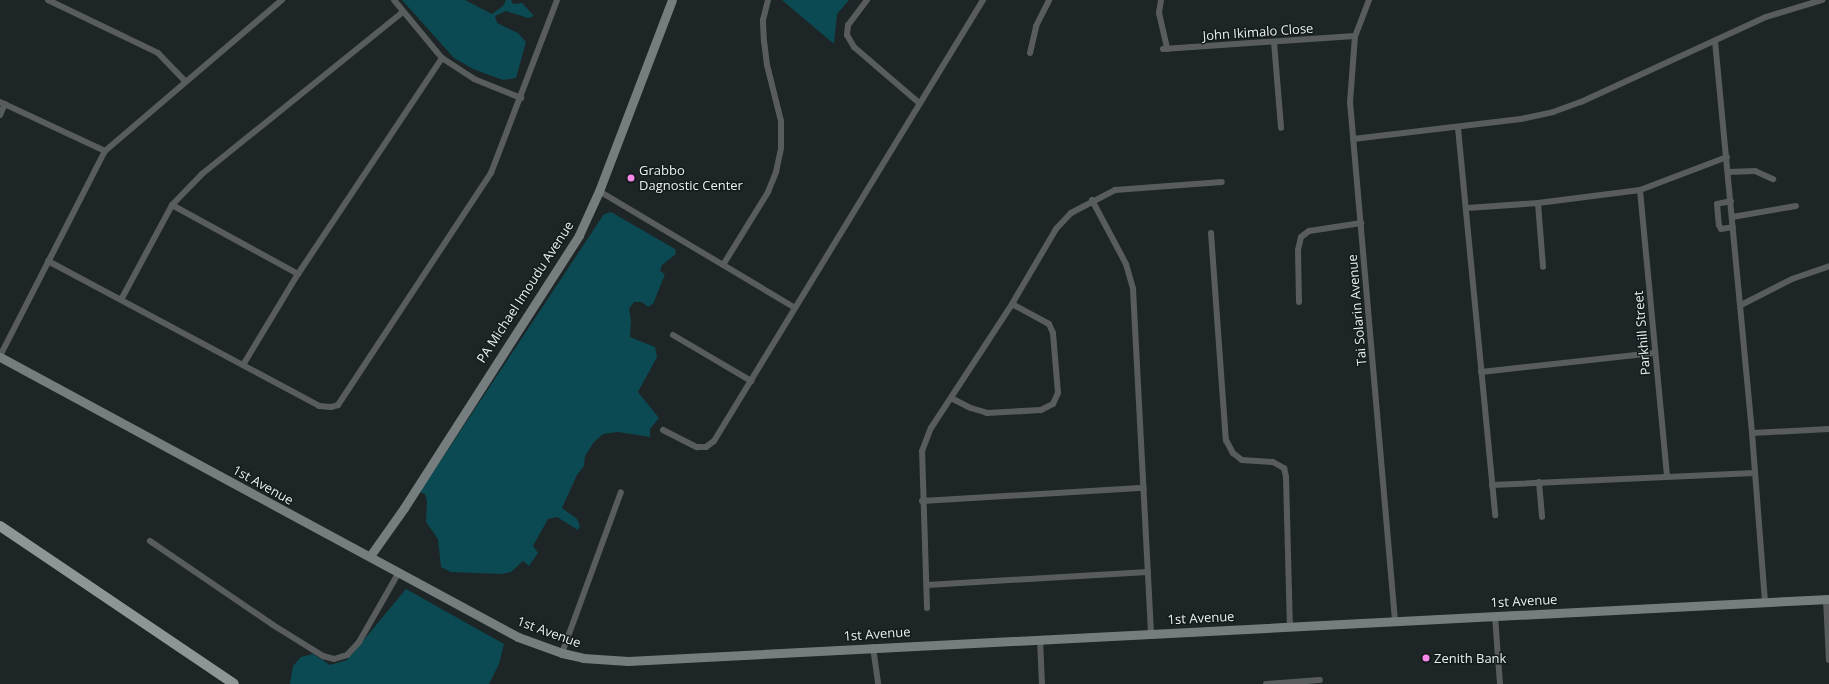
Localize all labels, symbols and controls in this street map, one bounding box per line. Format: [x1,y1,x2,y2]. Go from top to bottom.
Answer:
street label: John Ikimalo Close [1202,20,1314,44]
place label: Grabbo Dagnostic Center [639,163,743,194]
marker: Grabbo Dagnostic Center [626,173,636,183]
street label: PA Michael Imoudu Avenue [473,218,577,366]
street label: Tai Solarin Avenue [1344,254,1370,366]
street label: Parkhill Street [1631,290,1653,376]
street label: 1st Avenue [230,462,296,508]
street label: 1st Avenue [1490,591,1558,611]
street label: 1st Avenue [1167,608,1235,628]
street label: 1st Avenue [515,613,583,651]
street label: 1st Avenue [843,624,911,644]
place label: Zenith Bank [1434,650,1506,666]
marker: Zenith Bank [1421,653,1431,663]

